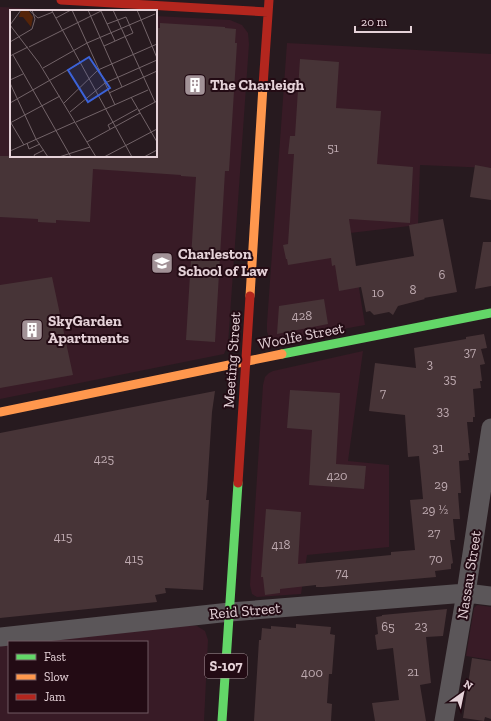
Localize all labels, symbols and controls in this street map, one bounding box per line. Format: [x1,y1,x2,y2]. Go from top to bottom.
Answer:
scale bar [355,8,411,34]
inset map [10,10,157,157]
text: 20 m [361,15,388,29]
building icon: The Charleigh [182,72,208,98]
place label: The Charleigh [210,76,305,94]
house number: 51 [327,140,339,155]
place label: Charleston School of Law [178,245,269,280]
school or university icon: Charleston School of Law [149,250,175,276]
house number: 6 [439,267,446,282]
house number: 8 [410,282,417,297]
house number: 10 [372,285,384,300]
house number: 428 [292,308,312,323]
street label: Meeting Street [220,311,244,409]
place label: SkyGarden Apartments [48,312,129,347]
building icon: SkyGarden Apartments [19,317,45,343]
street label: Woolfe Street [256,319,346,353]
house number: 37 [464,344,476,359]
house number: 3 [427,356,433,371]
house number: 35 [443,371,457,386]
house number: 7 [380,385,386,400]
house number: 33 [437,403,449,418]
house number: 31 [432,440,444,455]
house number: 425 [94,451,115,466]
house number: 420 [326,468,348,483]
house number: 29 [434,477,448,492]
house number: 29 ½ [422,502,448,517]
house number: 27 [428,525,440,540]
house number: 415 [54,529,73,544]
street label: Nassau Street [453,529,485,621]
house number: 418 [271,537,291,552]
house number: 415 [125,551,144,566]
house number: 70 [429,551,443,566]
house number: 74 [336,565,348,580]
street label: Reid Street [209,599,282,623]
house number: 23 [414,618,428,633]
house number: 65 [381,619,395,634]
legend [8,641,148,713]
text: Fast [44,650,67,664]
road number: S-107 [205,654,247,678]
house number: 21 [407,664,419,679]
house number: 400 [301,665,323,680]
text: Slow [44,670,70,684]
north arrow [443,673,483,713]
text: N [461,677,476,693]
text: Jam [44,690,66,704]

